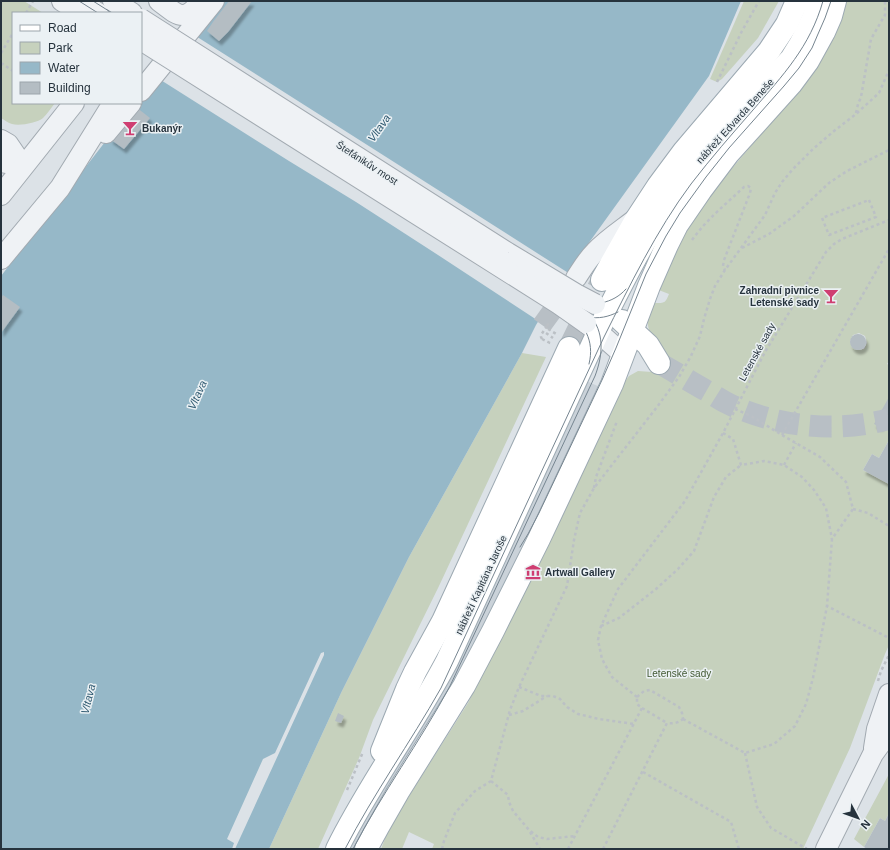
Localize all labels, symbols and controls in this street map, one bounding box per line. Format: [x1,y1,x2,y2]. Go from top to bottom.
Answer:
legend [12,12,142,104]
text: Road [48,21,77,35]
text: Park [48,41,74,55]
text: Water [48,61,80,75]
street label: nábřeží Edvarda Beneše [694,76,776,166]
text: Building [48,81,91,95]
water label: Vltava [365,112,393,144]
bar icon: Bukanýr [121,119,139,137]
place label: Bukanýr [142,123,182,134]
street label: Štefánikův most [334,138,401,187]
place label: Zahradní pivnice Letenské sady [740,285,819,308]
bar icon: Zahradní pivnice Letenské sady [822,287,840,305]
street label: Letenské sady [737,321,777,383]
water label: Vltava [185,379,209,411]
street label: nábřeží Kapitána Jaroše [453,533,509,636]
museum icon: Artwall Gallery [524,563,542,581]
place label: Artwall Gallery [545,567,615,578]
park label: Letenské sady [647,668,711,679]
water label: Vltava [78,683,98,715]
north arrow [838,798,878,838]
text: N [858,818,873,832]

